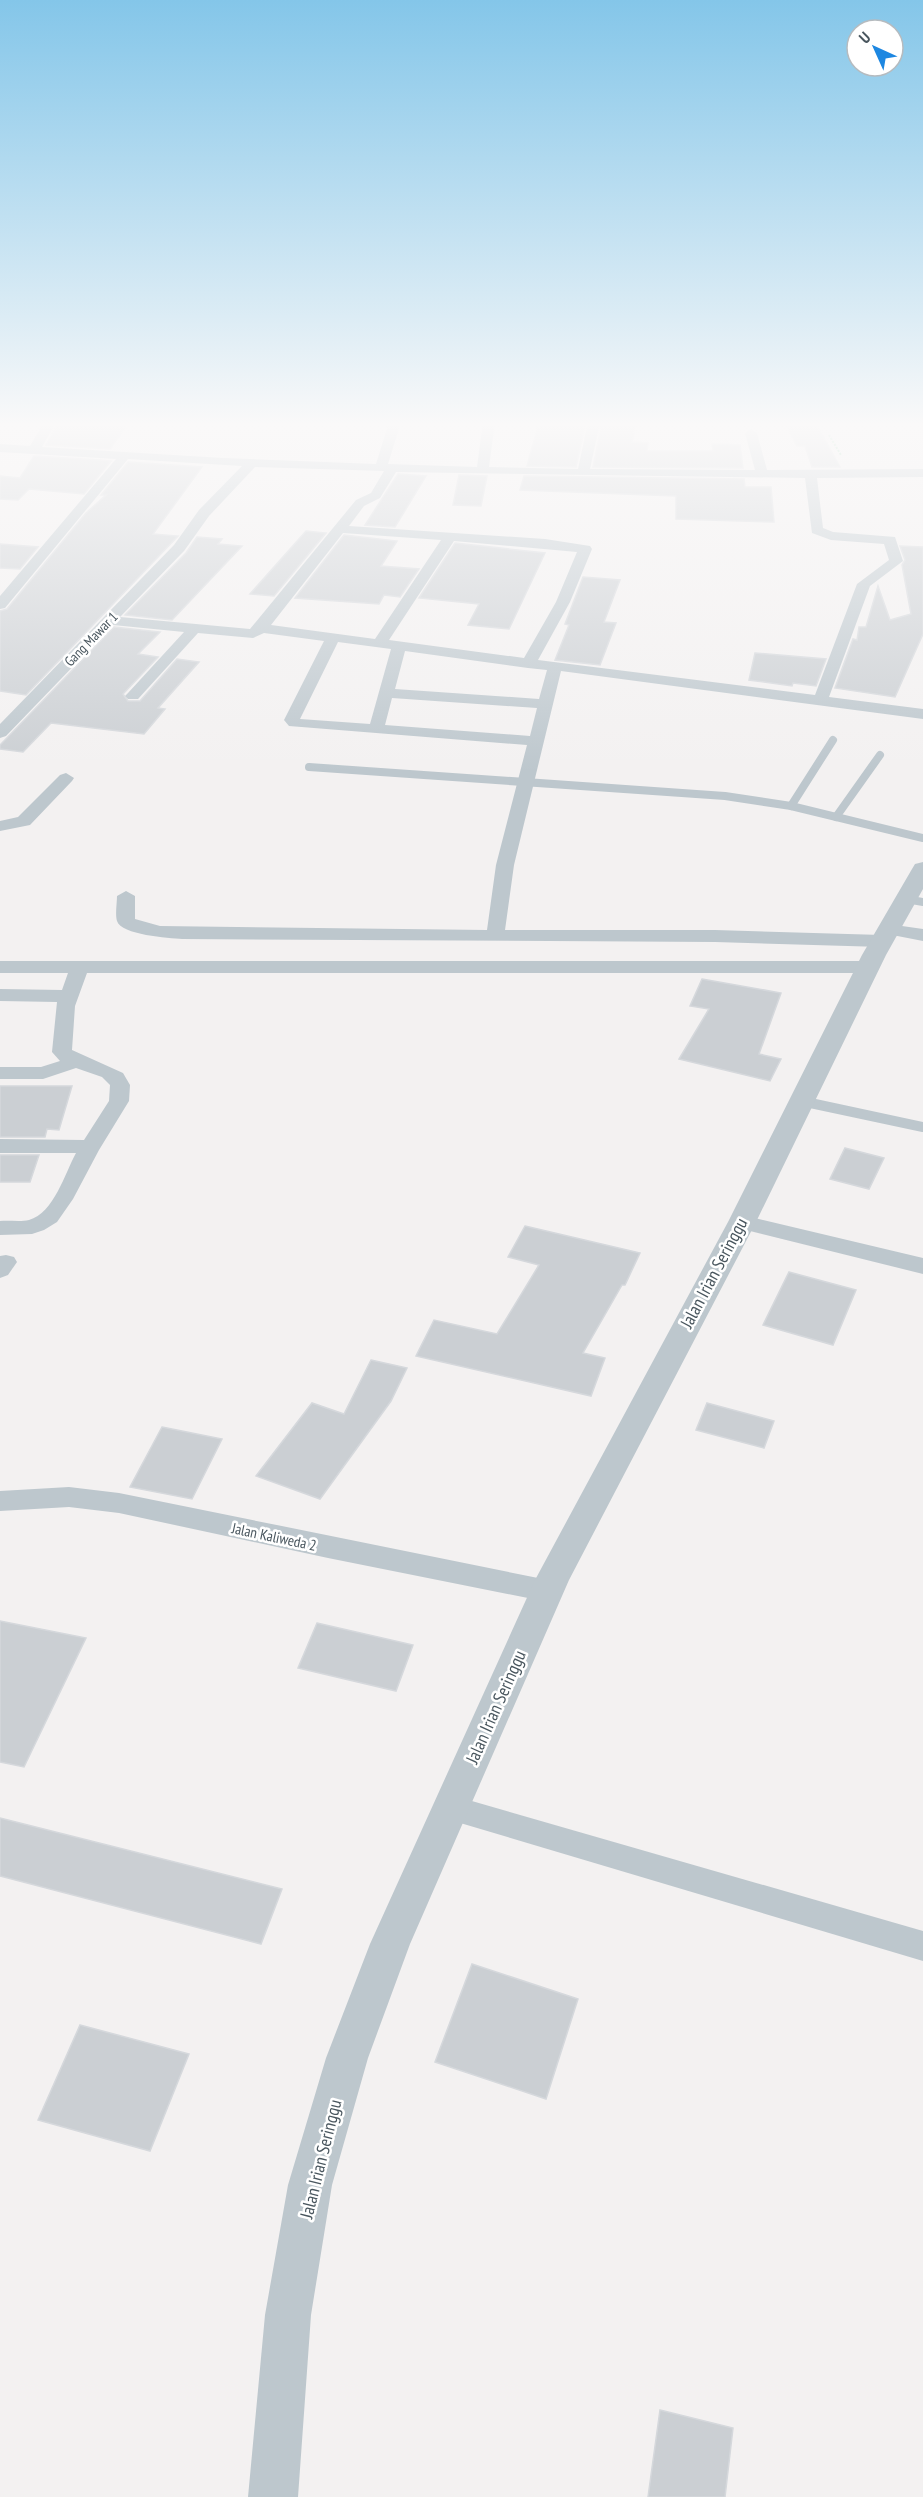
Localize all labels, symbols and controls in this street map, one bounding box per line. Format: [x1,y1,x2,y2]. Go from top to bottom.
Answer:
north arrow [845,18,905,78]
text: U [854,27,874,47]
street label: Gang Mawar 1 [61,608,121,670]
street label: Jalan Irian Seringgu [674,1214,752,1333]
street label: Jalan Kaliweda 2 [229,1518,318,1555]
street label: Jalan Irian Seringgu [460,1646,531,1768]
street label: Jalan Irian Seringgu [294,2097,346,2222]

